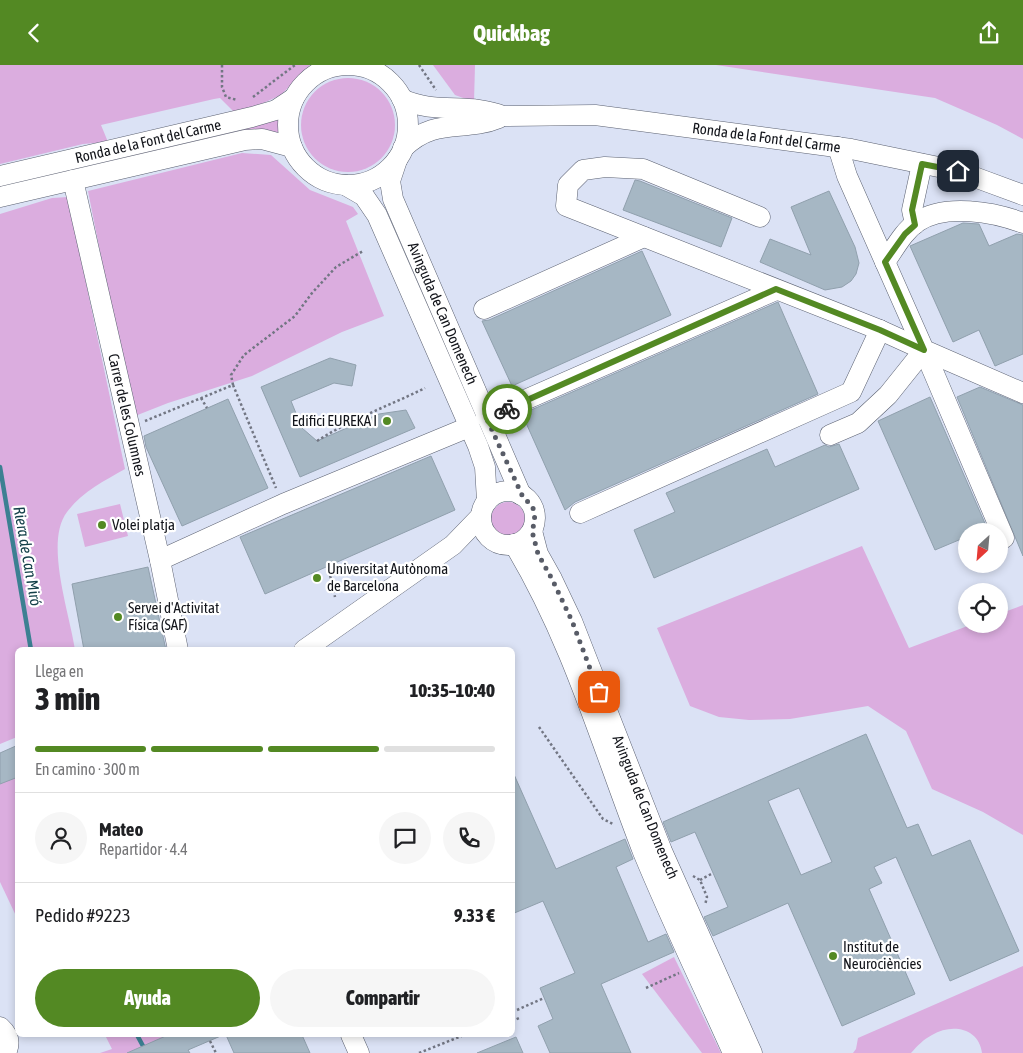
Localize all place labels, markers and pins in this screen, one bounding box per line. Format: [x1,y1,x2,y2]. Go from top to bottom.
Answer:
pin [937,150,979,192]
place label: Edifici EUREKA I [292,412,377,429]
marker: Edifici EUREKA I [381,415,393,427]
place label: Volei platja [112,516,175,533]
marker: Volei platja [96,519,108,531]
place label: Universitat Autònoma de Barcelona [327,560,448,594]
marker: Universitat Autònoma de Barcelona [311,572,323,584]
place label: Servei d'Activitat Física (SAF) [128,599,219,633]
marker: Servei d'Activitat Física (SAF) [112,611,124,623]
pin [578,671,620,713]
place label: Institut de Neurociències [843,938,922,972]
marker: Institut de Neurociències [827,950,839,962]

